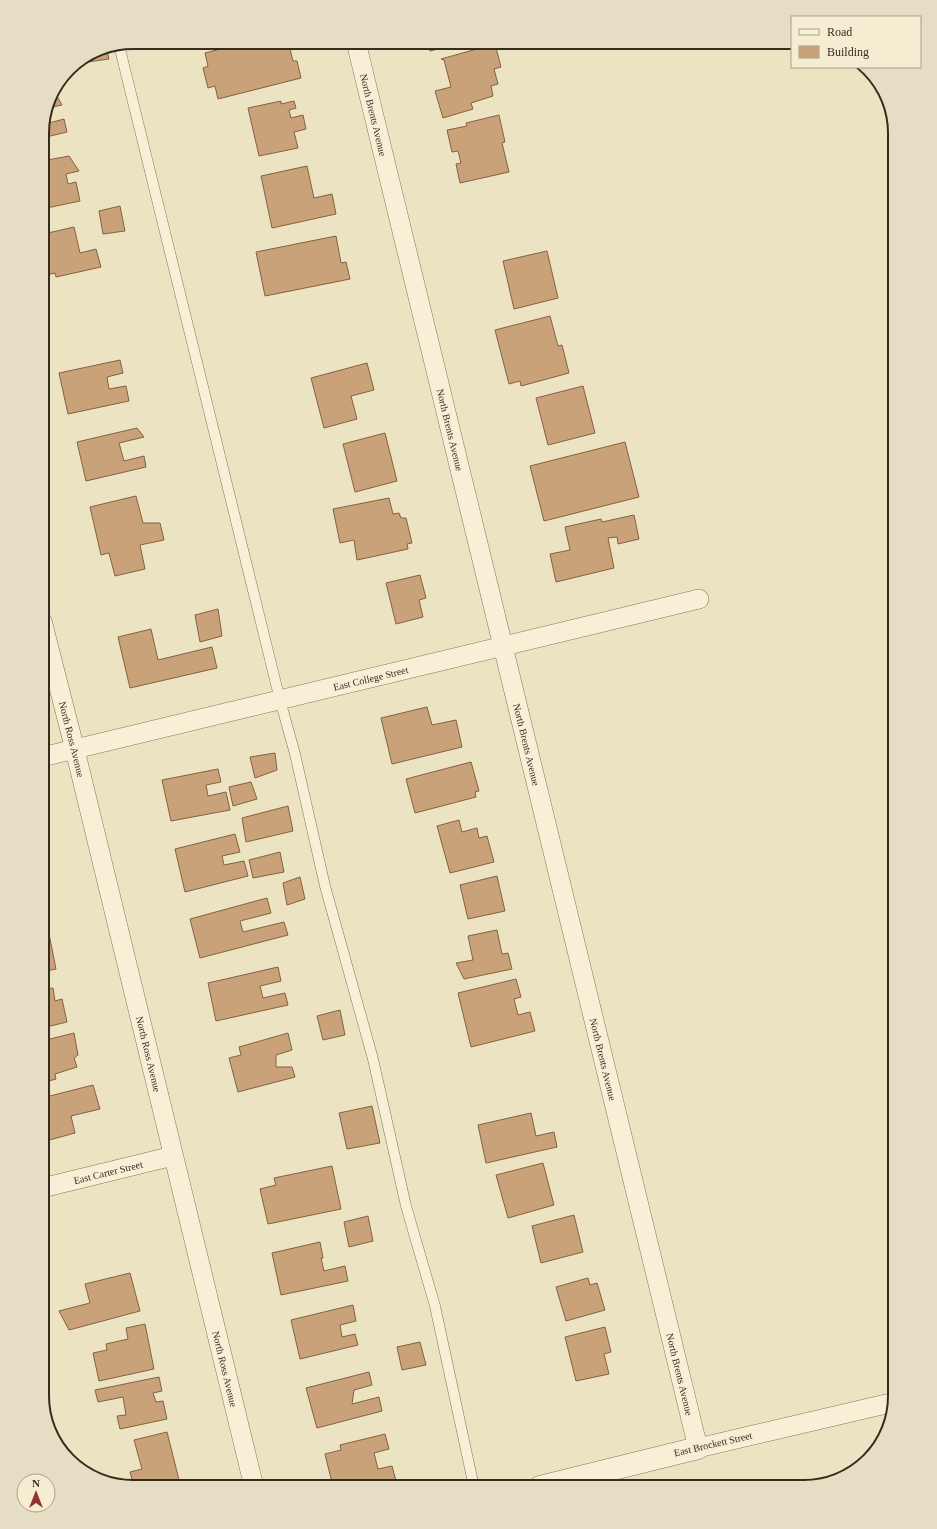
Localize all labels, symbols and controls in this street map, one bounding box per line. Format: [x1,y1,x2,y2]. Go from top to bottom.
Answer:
legend [791,16,921,68]
text: Road [827,25,852,39]
text: Building [827,45,869,59]
street label: North Brents Avenue [358,73,389,158]
street label: North Brents Avenue [435,387,466,473]
street label: East College Street [332,664,409,692]
street label: North Ross Avenue [57,700,87,779]
street label: North Brents Avenue [512,702,542,787]
street label: North Ross Avenue [134,1015,163,1094]
street label: North Brents Avenue [588,1017,619,1102]
street label: East Carter Street [72,1158,144,1186]
street label: North Ross Avenue [211,1330,240,1408]
street label: North Brents Avenue [665,1332,695,1417]
street label: East Brockett Street [673,1430,753,1458]
north arrow [16,1473,56,1513]
text: N [32,1477,40,1489]

